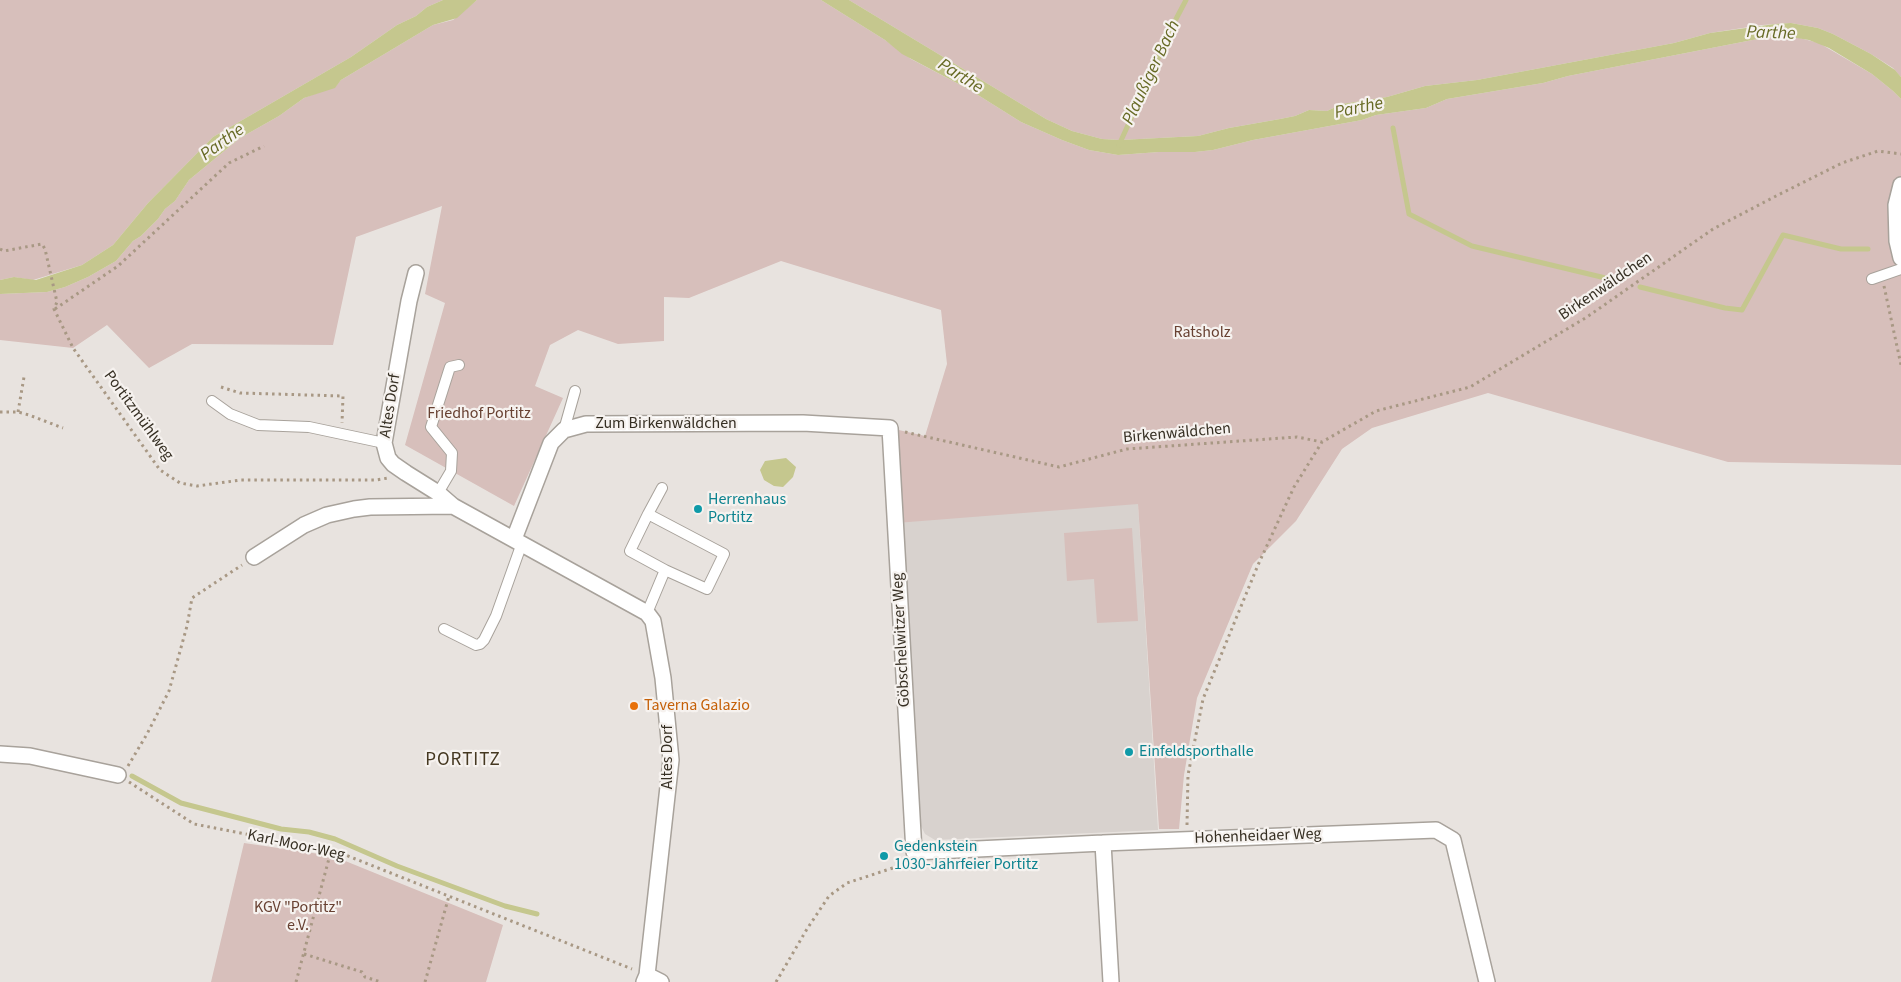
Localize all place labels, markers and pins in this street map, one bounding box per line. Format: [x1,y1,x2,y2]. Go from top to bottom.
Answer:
place label: Herrenhaus Portitz [708,490,786,528]
marker: Herrenhaus Portitz [692,503,704,515]
place label: Taverna Galazio [644,696,750,716]
marker: Taverna Galazio [628,700,640,712]
place label: Einfeldsporthalle [1139,742,1254,762]
marker: Einfeldsporthalle [1123,746,1135,758]
place label: Gedenkstein 1030-Jahrfeier Portitz [894,837,1038,875]
marker: Gedenkstein 1030-Jahrfeier Portitz [878,850,890,862]

